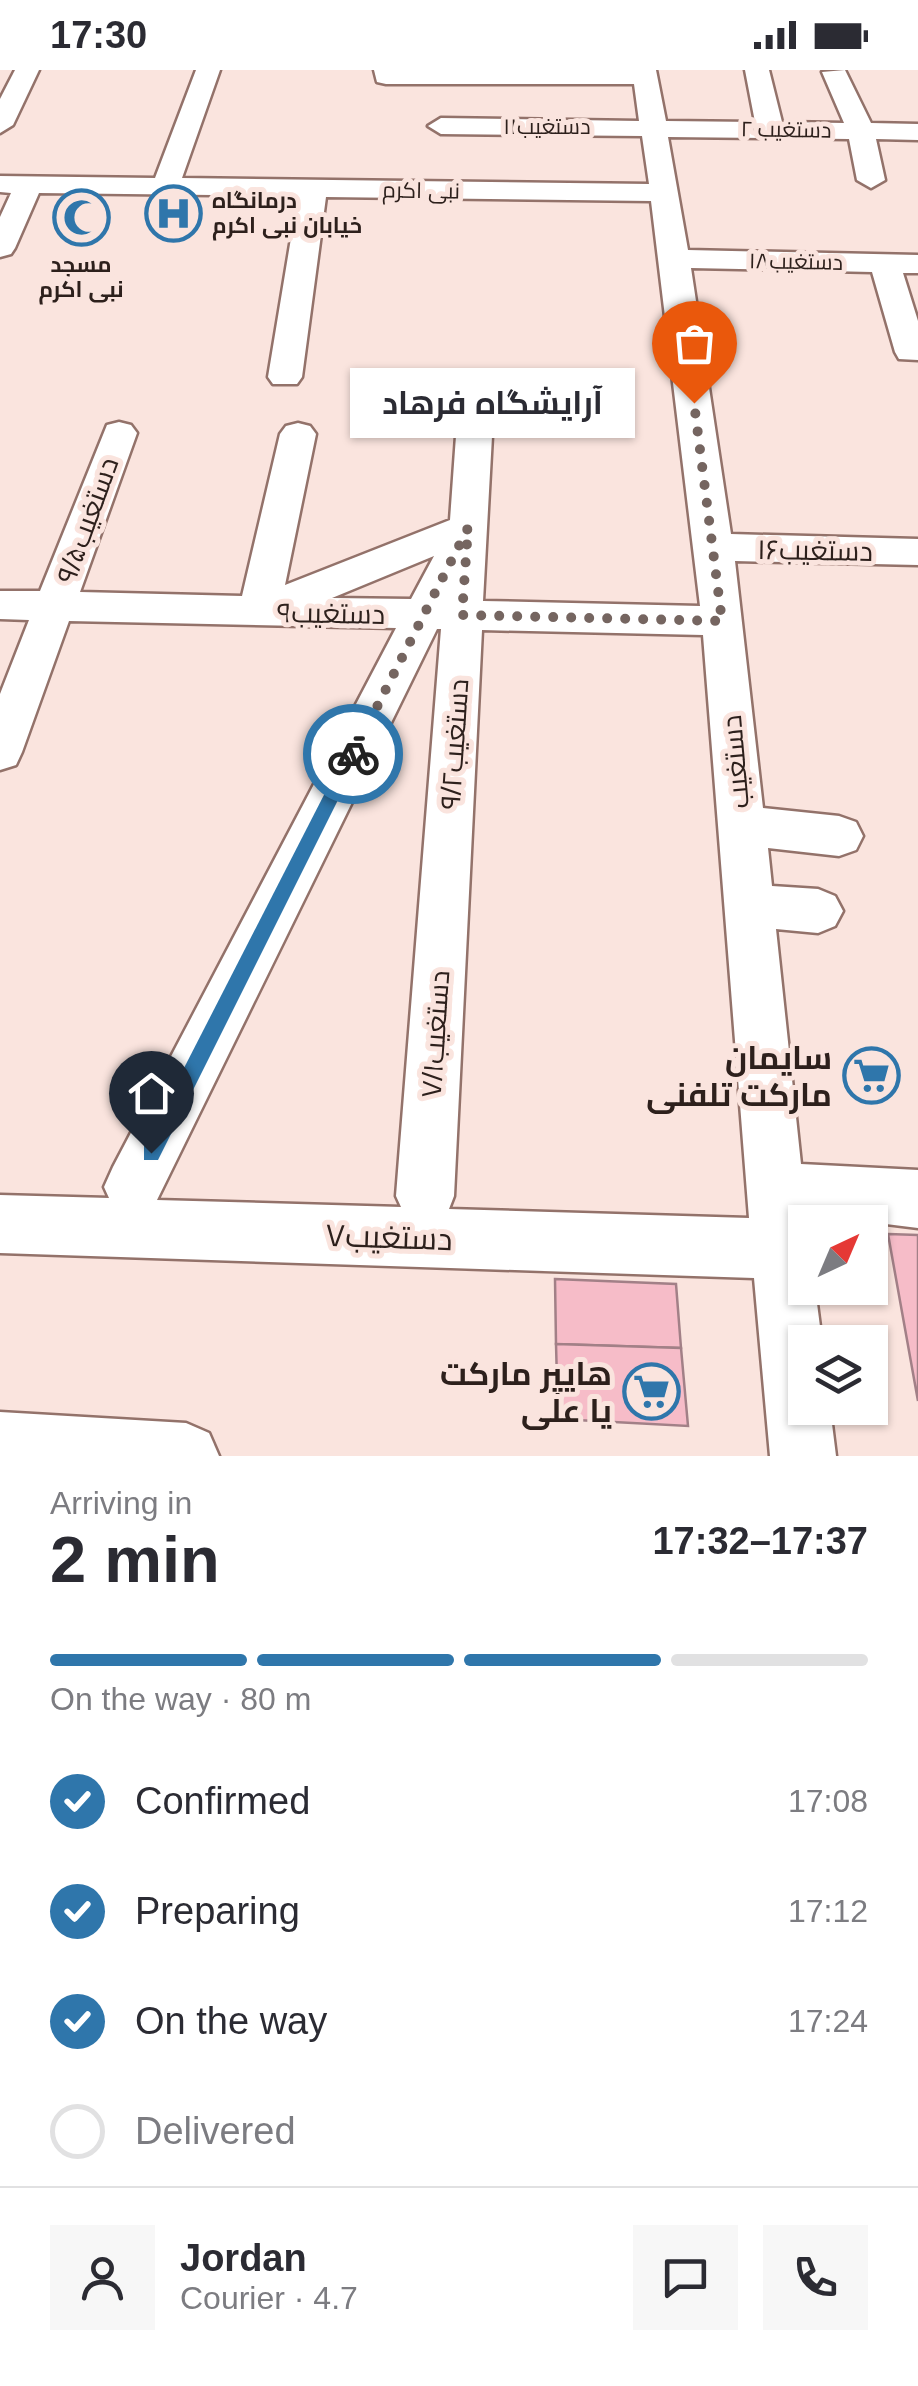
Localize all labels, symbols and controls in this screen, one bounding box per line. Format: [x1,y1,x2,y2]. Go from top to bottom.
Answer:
text: 17:30 [50,14,147,56]
street label: دستغیب۱۱ [503,114,591,139]
street label: دستغیب۲۰ [740,116,832,143]
street label: نبی اکرم [382,177,460,207]
hospital icon: درمانگاه خیابان نبی اکرم [143,183,203,243]
mosque icon: مسجد نبی اکرم [51,187,111,247]
place label: درمانگاه خیابان نبی اکرم [212,188,362,241]
street label: دستغیب۱۸ [749,248,843,275]
place label: مسجد نبی اکرم [38,252,124,305]
pin [652,301,737,404]
icon: bag [667,316,722,371]
callout: آرایشگاه فرهاد [349,368,634,438]
text: آرایشگاه فرهاد [382,385,603,421]
street label: ۹/۵دستغیب [50,453,125,587]
street label: دستغیب۱۶ [757,534,873,567]
street label: دستغیب۹ [277,597,385,630]
street label: دستغیب۹/۲ [434,678,475,810]
courier [303,704,403,804]
street label: دستغیب [716,714,755,810]
icon: bike [326,727,381,782]
street label: دستغیب۷/۱ [416,969,455,1099]
place label: سایمان مارکت تلفنی [646,1040,832,1114]
supermarket icon: سایمان مارکت تلفنی [841,1046,901,1106]
pin [109,1051,194,1154]
icon: home [124,1066,179,1121]
north arrow [788,1205,888,1305]
map controls [788,1205,888,1425]
street label: دستغیب۷ [325,1217,453,1257]
button: layers [788,1325,888,1425]
place label: هایپر مارکت یا علی [440,1356,612,1430]
supermarket icon: هایپر مارکت یا علی [621,1362,681,1422]
text: Arriving in [50,1485,192,1521]
text: 17:32–17:37 [652,1520,868,1562]
text: 2 min [50,1523,220,1596]
text: On the way · 80 m [50,1681,311,1717]
icon: check [50,1774,105,1829]
text: Confirmed [135,1780,310,1822]
text: 17:08 [788,1783,868,1819]
icon: check [50,1884,105,1939]
text: Preparing [135,1890,300,1932]
text: 17:12 [788,1893,868,1929]
icon: check [50,1994,105,2049]
text: On the way [135,2000,327,2042]
text: 17:24 [788,2003,868,2039]
text: Delivered [135,2110,296,2152]
button: person [50,2225,155,2330]
button: chat [633,2225,738,2330]
button: phone [763,2225,868,2330]
text: Jordan [180,2237,307,2279]
text: Courier · 4.7 [180,2280,358,2316]

